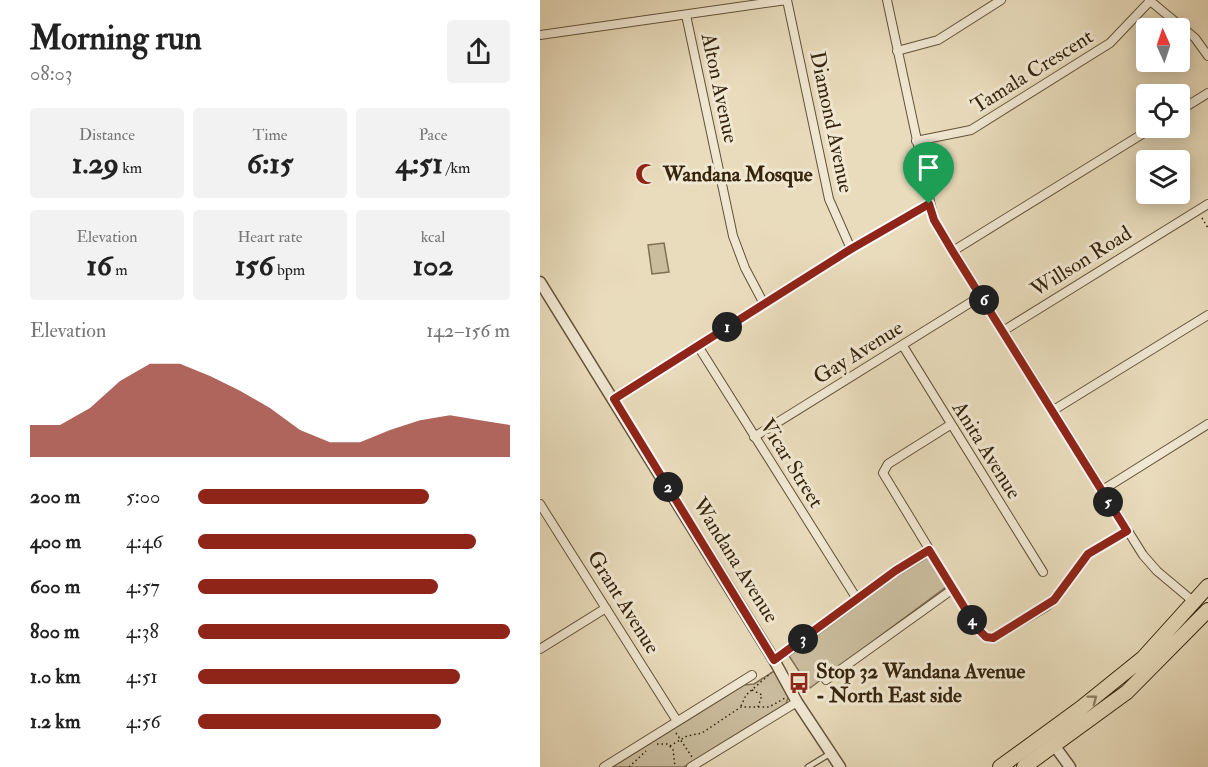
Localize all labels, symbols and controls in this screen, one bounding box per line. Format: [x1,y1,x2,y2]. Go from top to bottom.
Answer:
text: Morning run [30,18,202,59]
north arrow [1136,18,1190,72]
map controls [1136,18,1190,204]
button: share [447,20,510,83]
street label: Tamala Crescent [966,23,1098,120]
street label: Alton Avenue [695,30,744,146]
street label: Diamond Avenue [803,49,860,196]
text: 08:03 [30,61,73,86]
button: locate [1136,84,1190,138]
text: Distance [79,125,135,145]
text: Time [253,125,287,145]
text: Pace [419,125,447,145]
pin [903,142,954,204]
text: 1.29 [72,145,119,182]
text: 6:15 [247,145,293,182]
text: 4:51 [395,145,443,182]
button: layers [1136,150,1190,204]
icon: arrive [912,151,945,184]
text: km [119,158,142,178]
text: /km [443,158,471,178]
place label: Wandana Mosque [662,161,813,188]
mosque icon: Wandana Mosque [634,162,658,186]
street label: Willson Road [1025,219,1137,304]
text: Elevation [77,227,137,247]
text: Heart rate [237,227,303,247]
text: kcal [421,227,445,247]
text: 16 [86,247,112,284]
text: 156 [235,247,274,284]
text: 102 [412,247,454,284]
text: m [112,260,128,280]
text: bpm [274,260,305,280]
pin: 6 [969,285,999,315]
text: 6 [980,290,988,310]
pin: 1 [712,312,742,342]
street label: Gay Avenue [808,314,908,391]
text: 1 [724,317,730,337]
text: Elevation [30,318,106,343]
text: 142–156 m [426,318,510,343]
street label: Anita Avenue [945,396,1027,504]
street label: Vicar Street [754,414,830,513]
pin: 2 [653,472,683,502]
text: 2 [664,477,672,497]
text: 200 m [30,484,80,509]
text: 5:00 [126,484,160,509]
pin: 5 [1093,487,1123,517]
street label: Wandana Avenue [686,492,785,628]
text: 5 [1104,492,1112,512]
text: 400 m [30,529,81,554]
text: 4:46 [126,529,163,554]
street label: Grant Avenue [581,546,666,659]
text: 600 m [30,574,80,599]
text: 4:57 [126,574,160,599]
pin: 4 [957,605,987,635]
text: 4 [968,610,976,630]
text: 800 m [30,619,80,644]
text: 4:38 [126,619,159,644]
pin: 3 [788,624,818,654]
text: 3 [800,629,806,649]
place label: Stop 32 Wandana Avenue - North East side [816,658,1025,709]
text: 1.0 km [30,664,81,689]
text: 4:51 [126,664,158,689]
bus stop icon: Stop 32 Wandana Avenue - North East side [787,671,811,695]
one-way arrow [1086,695,1097,706]
text: 1.2 km [30,709,80,734]
text: 4:56 [126,709,161,734]

